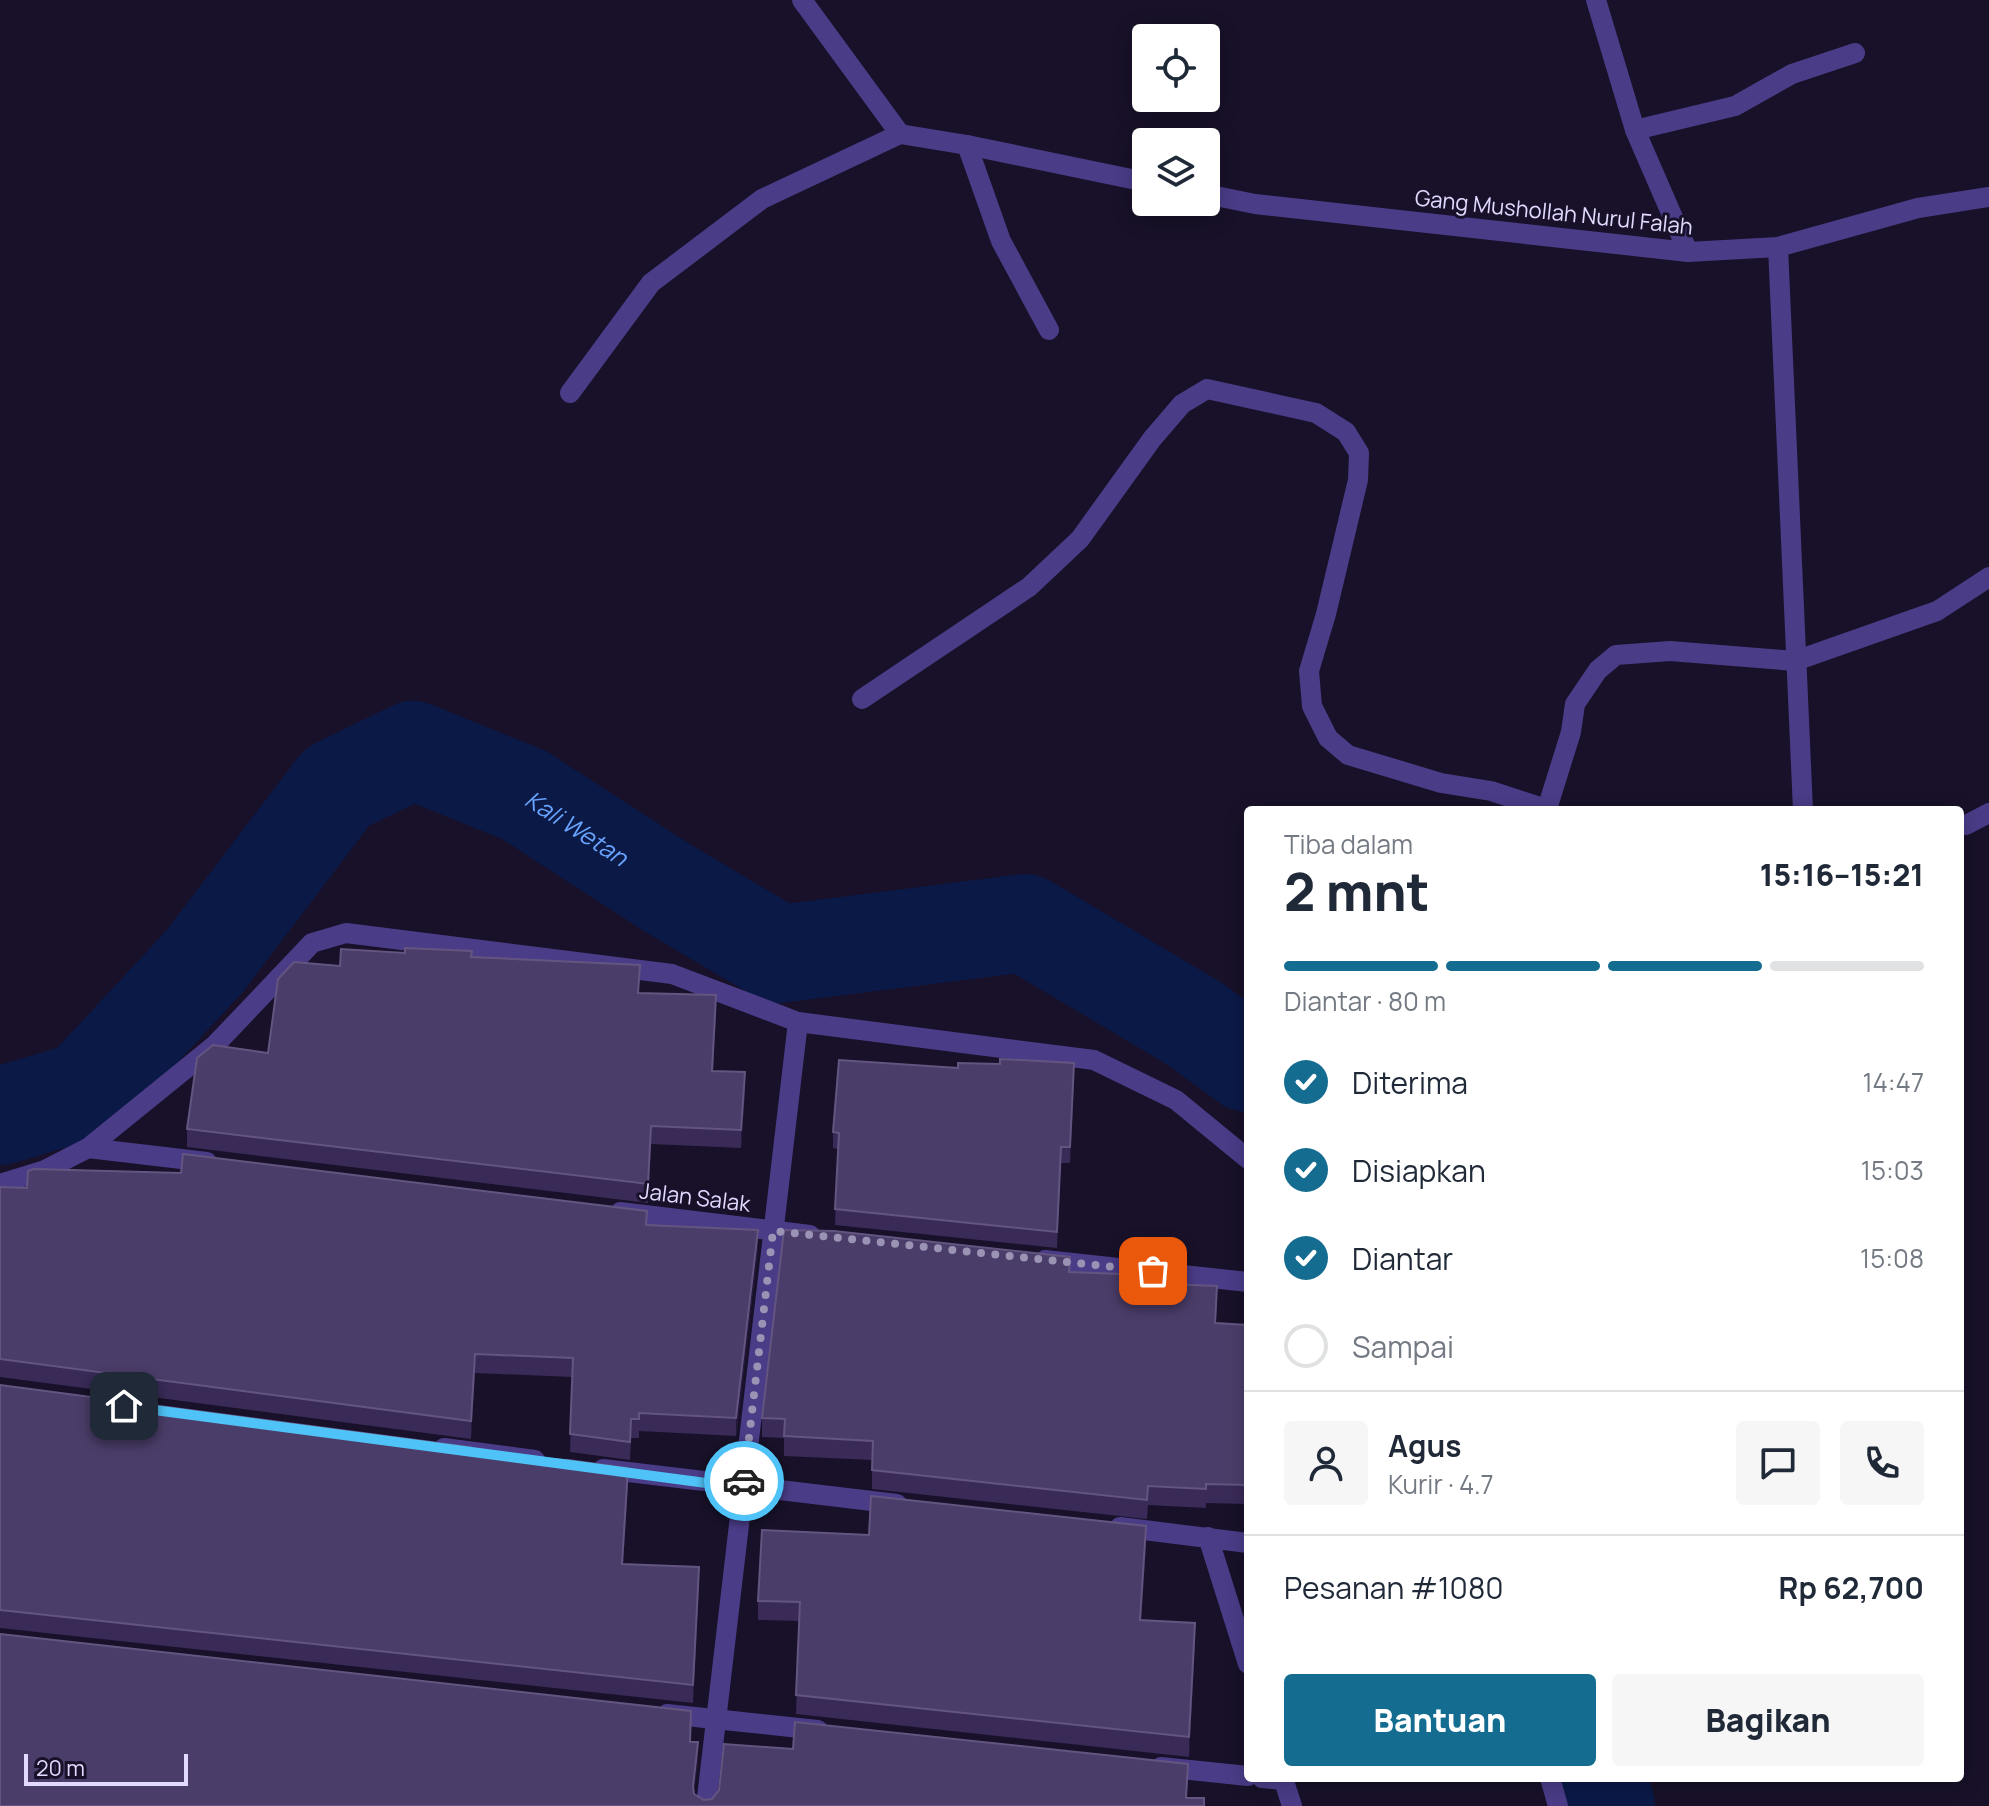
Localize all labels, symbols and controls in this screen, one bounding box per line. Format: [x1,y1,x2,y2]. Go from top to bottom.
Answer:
map controls [1132,24,1220,216]
button: locate [1132,24,1220,112]
button: layers [1132,128,1220,216]
street label: Gang Mushollah Nurul Falah [1414,182,1694,242]
water label: Kali Wetan [519,782,635,873]
text: Tiba dalam [1284,826,1413,862]
text: 15:16–15:21 [1760,854,1924,895]
text: 2 mnt [1284,856,1430,927]
text: Diantar · 80 m [1284,983,1446,1019]
icon: check [1284,1060,1328,1104]
text: Diterima [1352,1062,1468,1103]
text: 14:47 [1862,1064,1924,1100]
icon: check [1284,1148,1328,1192]
text: Disiapkan [1352,1150,1486,1191]
text: 15:03 [1861,1152,1924,1188]
street label: Jalan Salak [638,1175,753,1219]
icon: check [1284,1236,1328,1280]
pin [1119,1237,1187,1305]
text: Diantar [1352,1238,1453,1279]
text: 15:08 [1860,1240,1924,1276]
icon: bag [1131,1249,1175,1293]
text: Sampai [1352,1326,1454,1367]
pin [90,1372,158,1440]
icon: home [102,1384,146,1428]
button: person [1284,1421,1368,1505]
button: chat [1736,1421,1820,1505]
button: phone [1840,1421,1924,1505]
text: Agus [1388,1425,1462,1466]
courier [704,1441,784,1521]
icon: car [722,1459,766,1503]
text: Kurir · 4.7 [1388,1466,1494,1502]
text: Pesanan #1080 [1284,1567,1504,1608]
text: Rp 62,700 [1779,1567,1924,1608]
button: Bantuan [1284,1674,1596,1766]
button: Bagikan [1612,1674,1924,1766]
scale bar [24,1750,188,1786]
text: 20 m [36,1753,85,1783]

